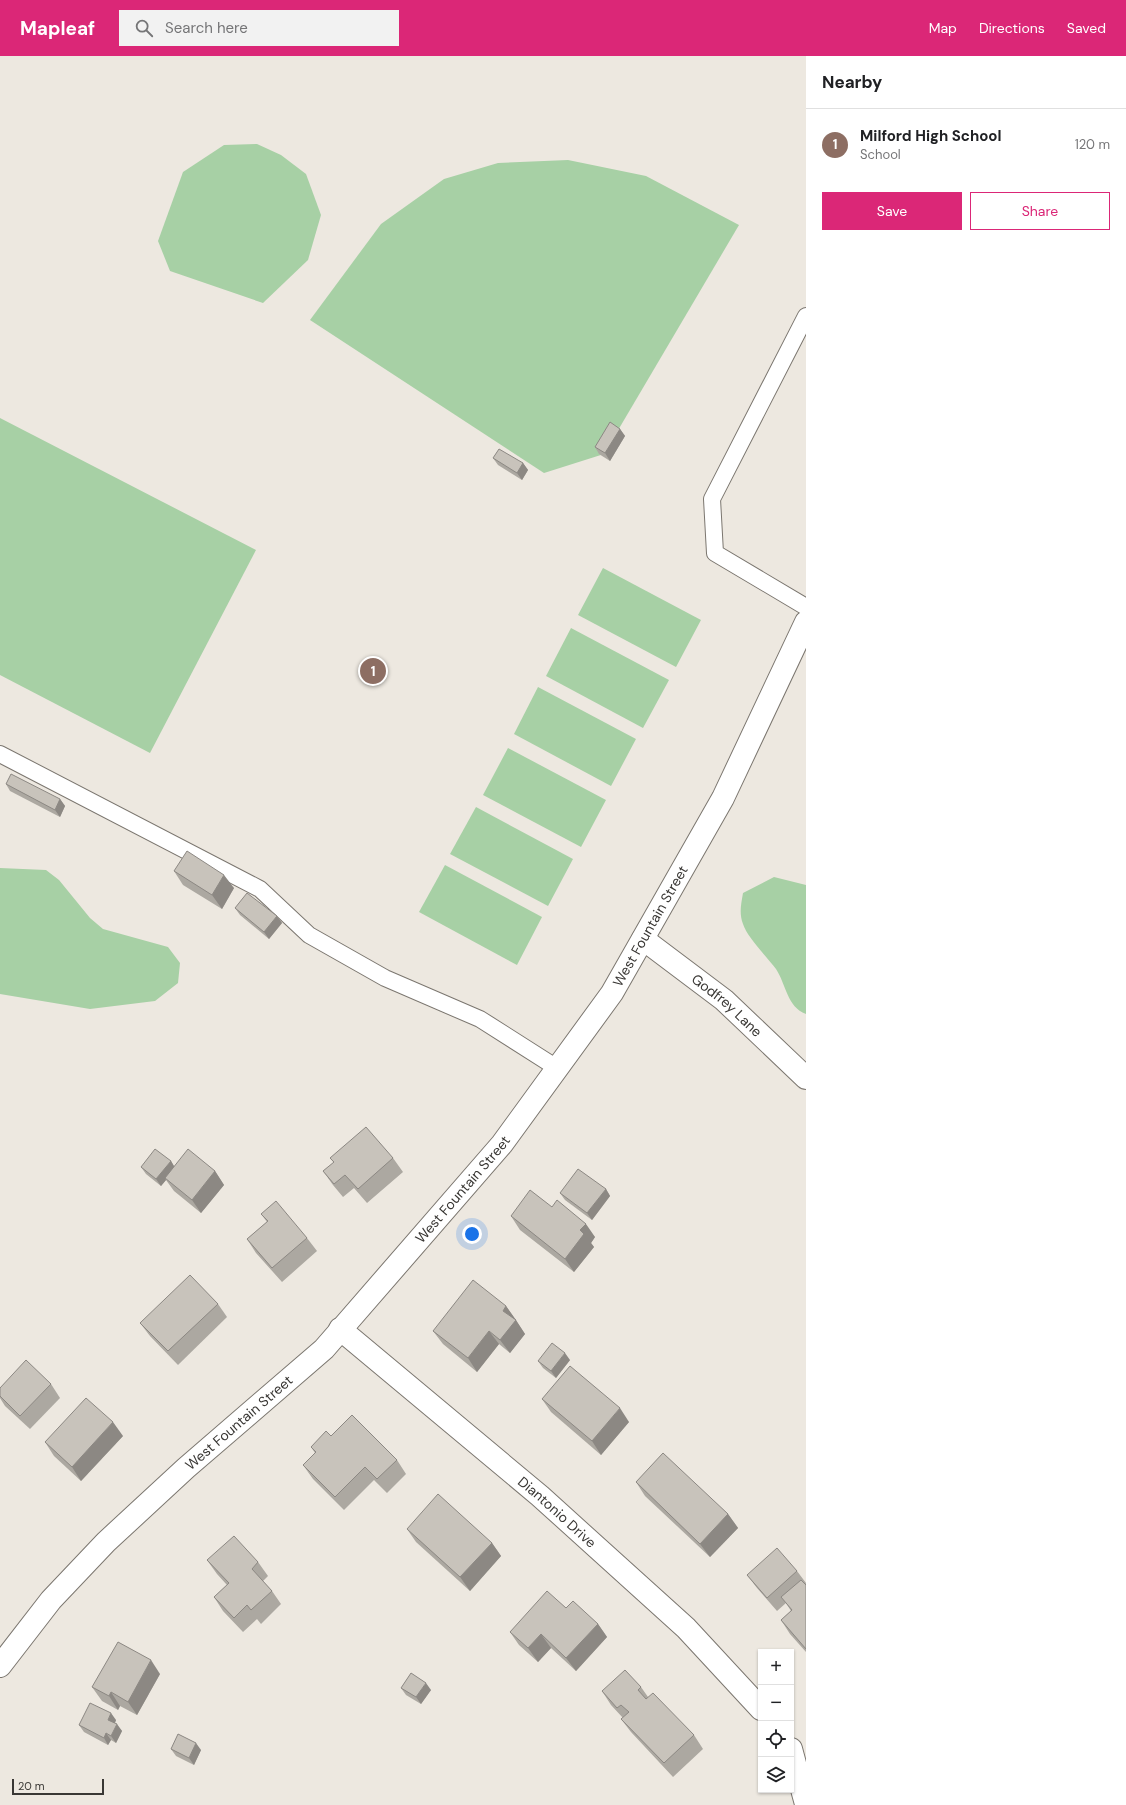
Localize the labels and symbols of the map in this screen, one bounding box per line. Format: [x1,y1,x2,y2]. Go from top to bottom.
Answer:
pin: 1 [360,656,386,686]
street label: West Fountain Street [609,862,692,990]
street label: Godfrey Lane [688,970,766,1041]
street label: West Fountain Street [411,1132,514,1247]
your location [462,1224,482,1244]
street label: West Fountain Street [181,1371,296,1474]
street label: Diantonio Drive [514,1472,600,1552]
scale bar [12,1777,104,1796]

